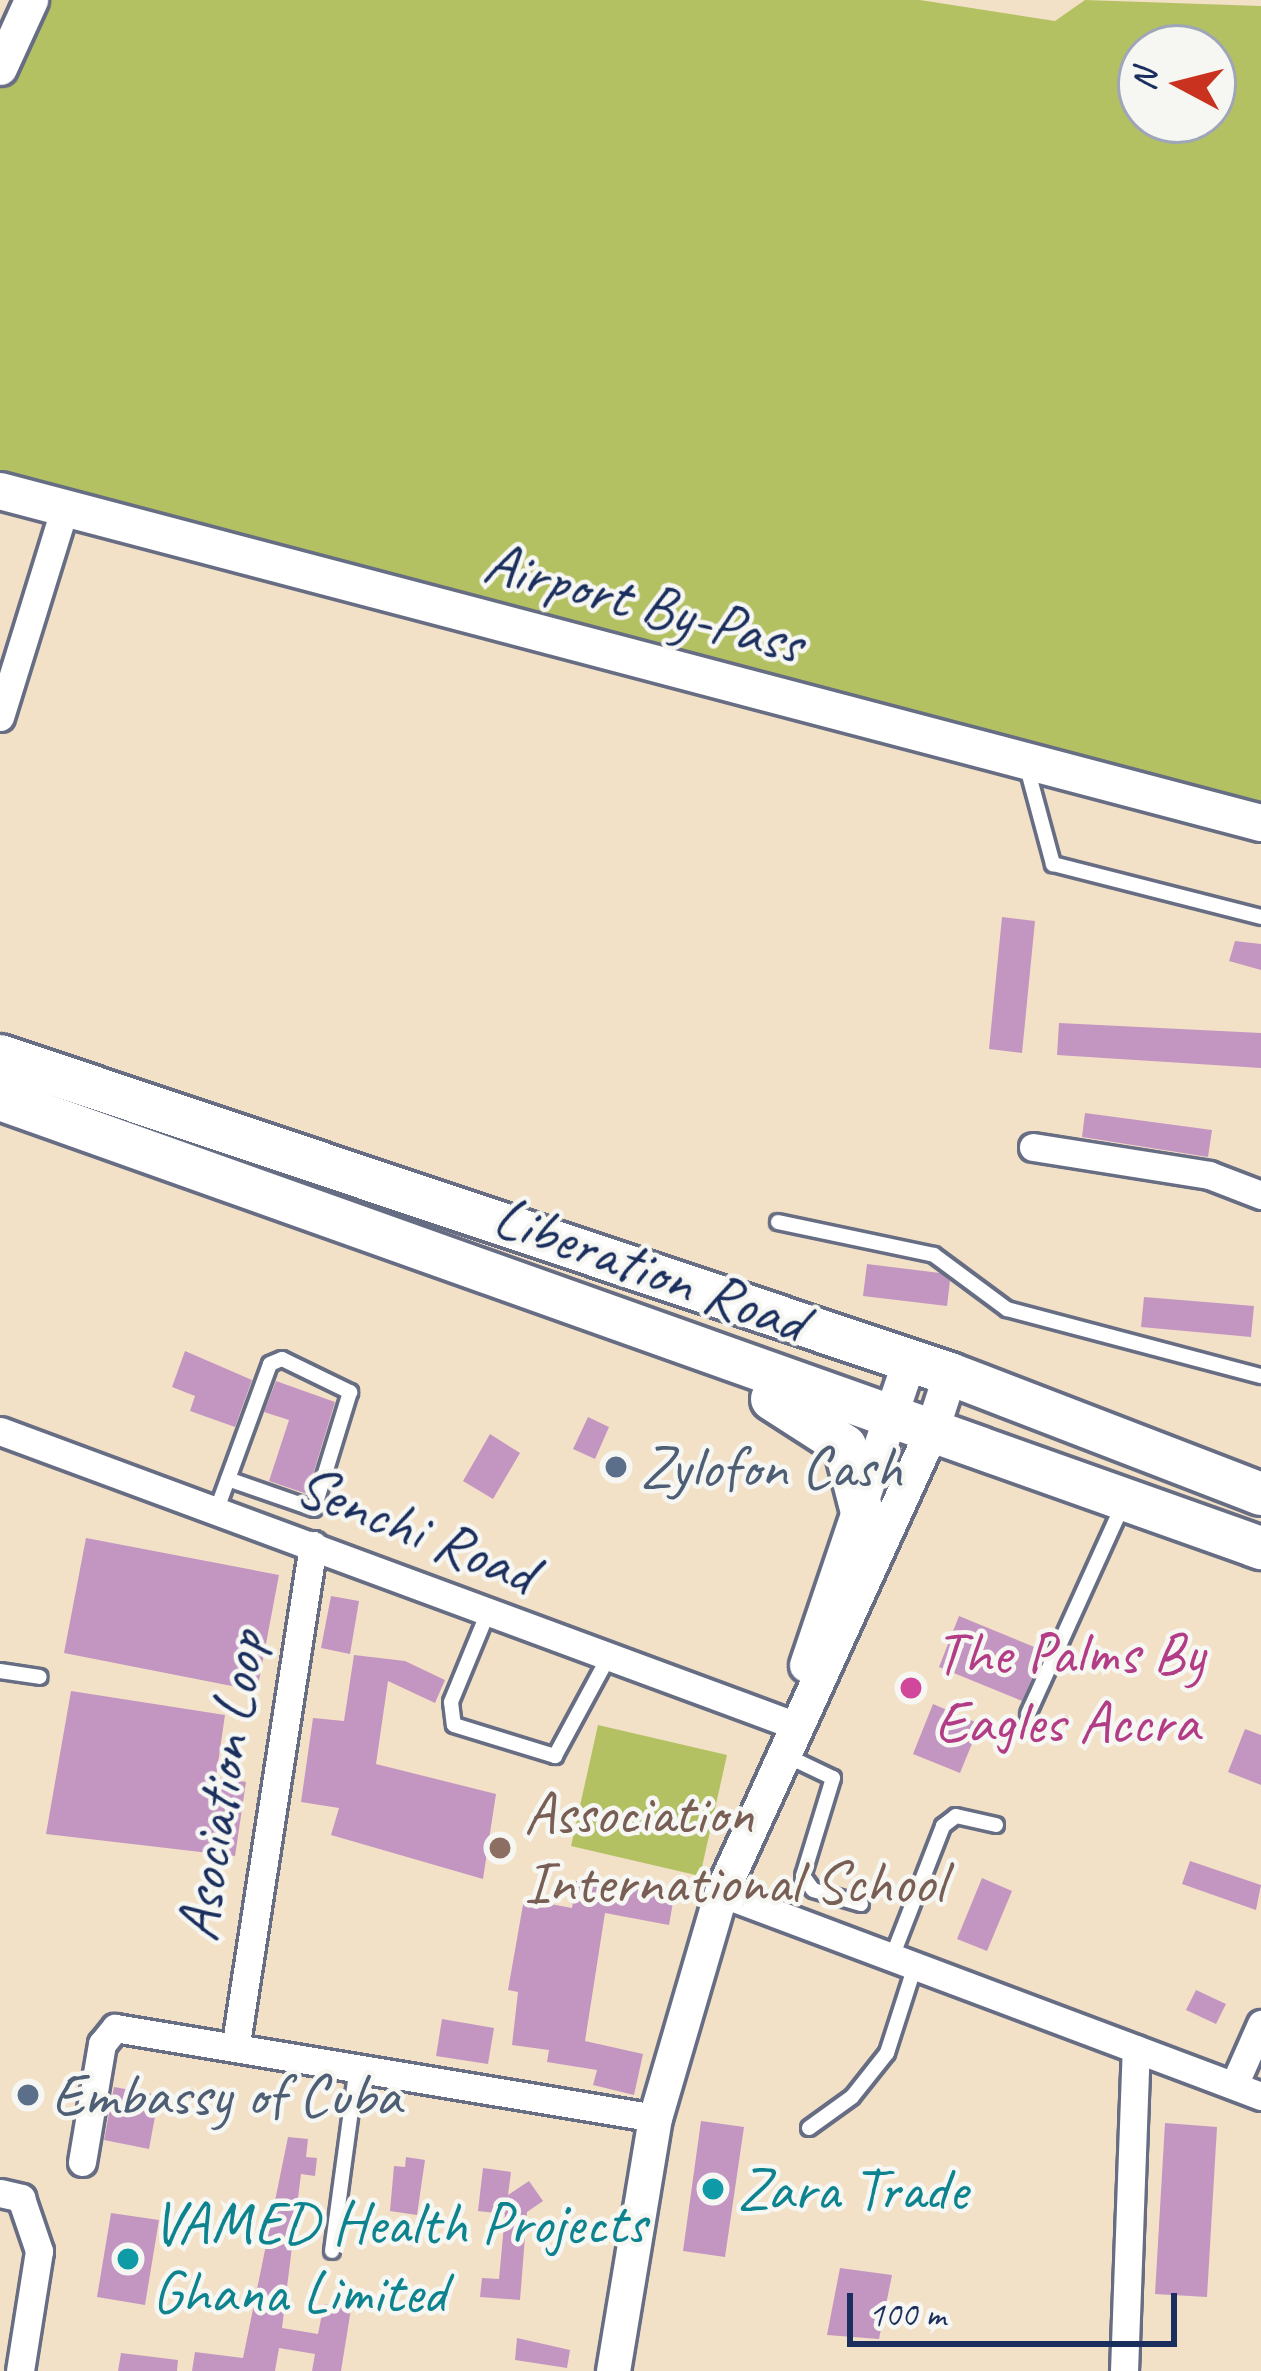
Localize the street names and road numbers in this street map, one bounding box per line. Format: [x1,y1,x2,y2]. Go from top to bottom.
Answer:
street label: Airport By-Pass [477,526,811,680]
street label: Liberation Road [486,1180,814,1358]
street label: Senchi Road [287,1449,545,1609]
street label: Asociation Loop [161,1626,281,1946]

